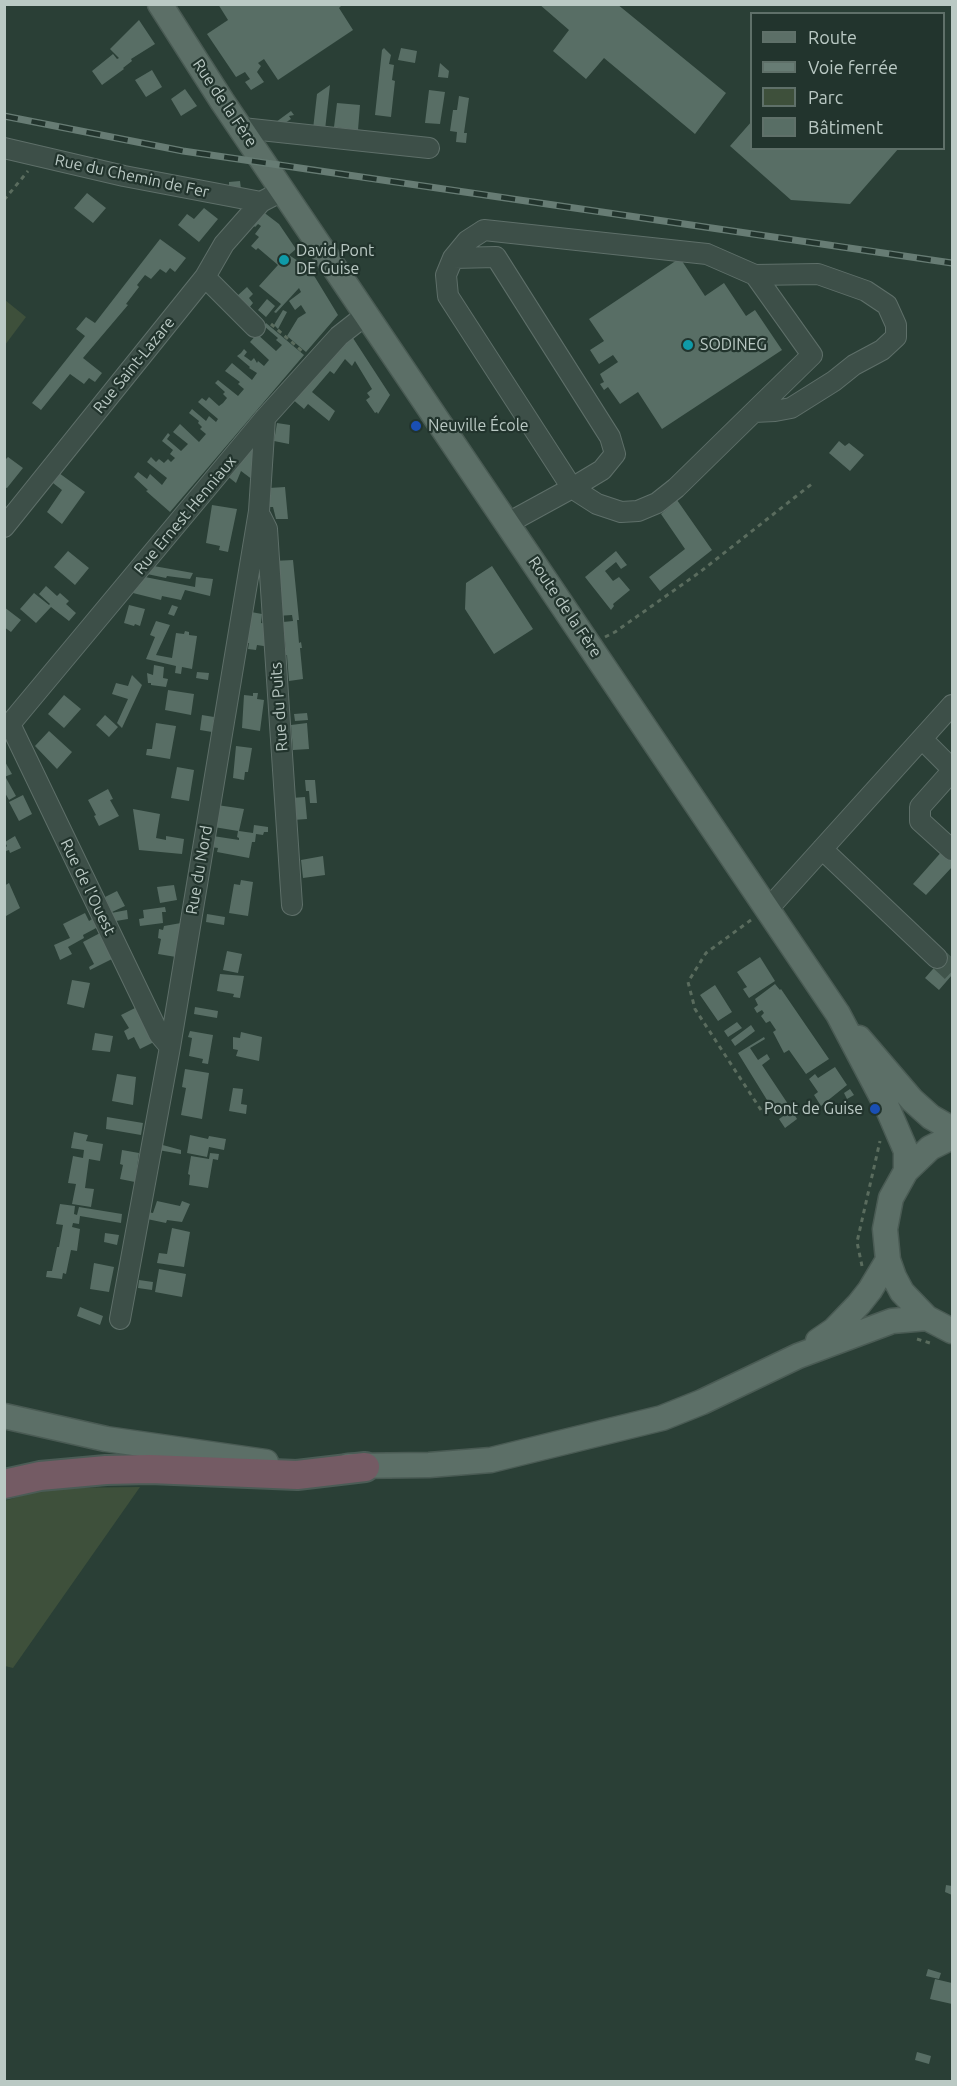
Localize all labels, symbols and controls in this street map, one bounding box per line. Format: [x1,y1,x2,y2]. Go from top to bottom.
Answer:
legend [750,12,945,150]
text: Route [808,27,857,47]
street label: Rue de la Fère [189,55,261,151]
text: Voie ferrée [808,57,898,77]
text: Parc [808,87,843,107]
text: Bâtiment [808,117,883,137]
street label: Rue du Chemin de Fer [53,150,211,202]
place label: David Pont DE Guise [296,241,374,279]
marker: David Pont DE Guise [277,253,291,267]
street label: Rue Saint-Lazare [89,313,179,417]
place label: SODINEG [700,335,767,355]
marker: SODINEG [681,338,695,352]
place label: Neuville École [428,416,529,436]
marker: Neuville École [409,419,423,433]
street label: Rue Ernest Henniaux [130,452,240,578]
street label: Route de la Fère [524,553,606,661]
street label: Rue du Puits [266,662,292,752]
street label: Rue du Nord [182,824,216,916]
street label: Rue de l'Ouest [56,836,120,938]
place label: Pont de Guise [764,1099,863,1119]
marker: Pont de Guise [868,1102,882,1116]

